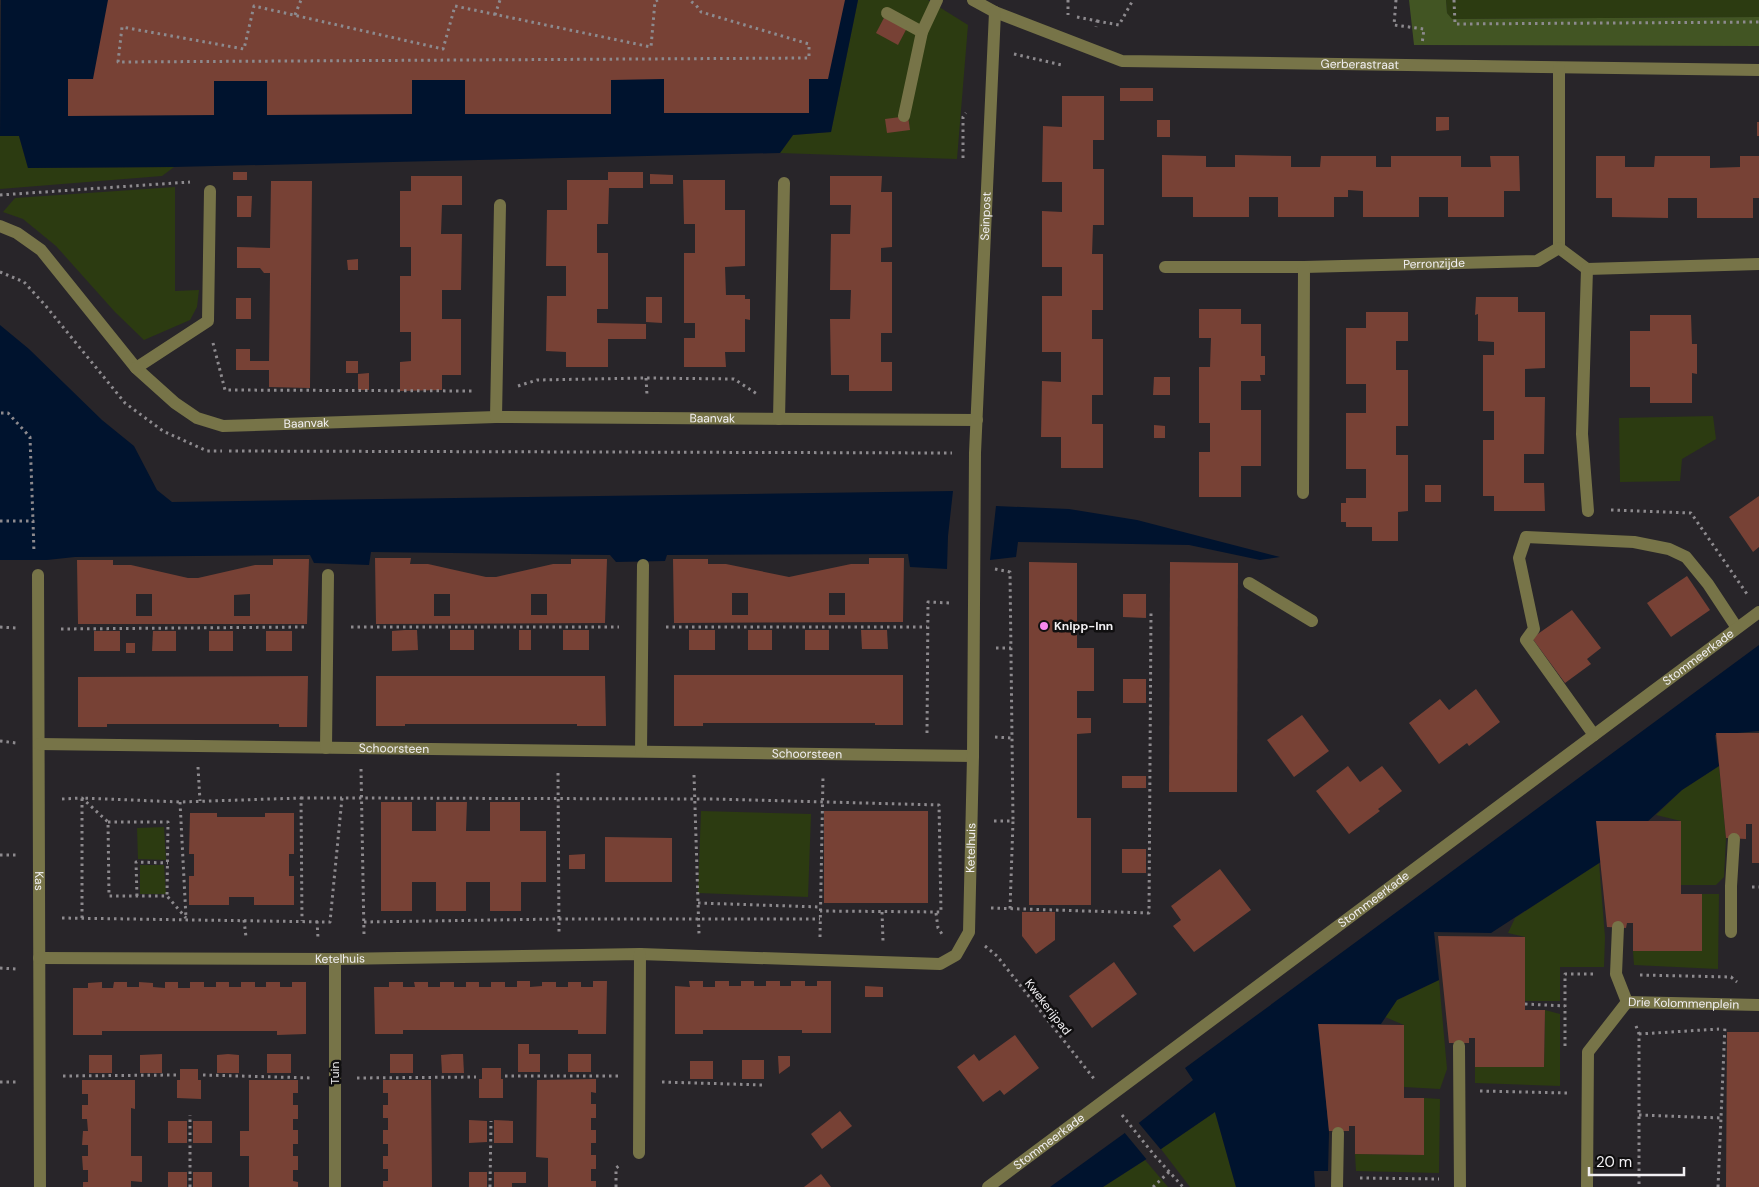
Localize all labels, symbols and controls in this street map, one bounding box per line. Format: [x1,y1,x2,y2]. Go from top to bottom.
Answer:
street label: Gerberastraat [1321,56,1399,73]
street label: Seinpost [977,191,995,241]
street label: Perronzijde [1403,255,1465,272]
street label: Baanvak [689,410,735,426]
street label: Baanvak [283,415,330,432]
place label: Knipp-Inn [1054,618,1113,634]
marker: Knipp-Inn [1038,620,1050,632]
street label: Stommeerkade [1659,625,1737,689]
street label: Schoorsteen [359,740,429,757]
street label: Schoorsteen [772,745,842,762]
street label: Ketelhuis [962,823,979,873]
street label: Stommeerkade [1335,867,1413,931]
street label: Kas [31,871,47,891]
street label: Ketelhuis [315,951,365,967]
street label: Kwekerijpad [1021,976,1075,1038]
street label: Drie Kolommenplein [1628,994,1739,1013]
street label: Tuin [327,1062,343,1084]
street label: Stommeerkade [1010,1110,1088,1173]
scale bar [1589,1144,1684,1176]
text: 20 m [1596,1152,1632,1172]

